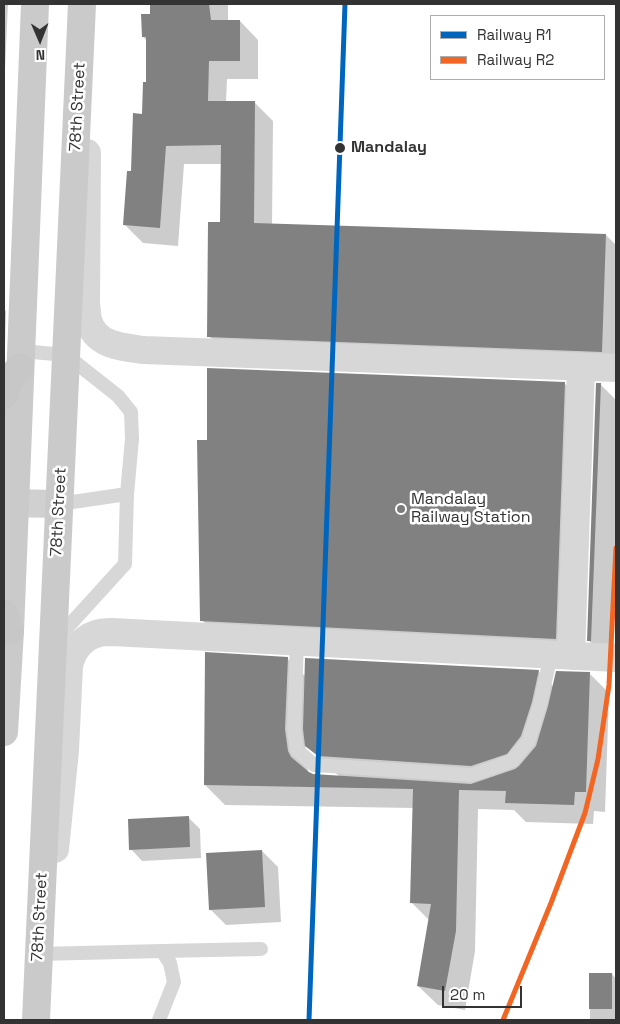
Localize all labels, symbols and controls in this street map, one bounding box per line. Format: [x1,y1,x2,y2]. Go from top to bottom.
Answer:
north arrow [15,15,65,65]
legend [430,15,605,80]
text: Railway R1 [477,25,552,44]
text: N [35,46,45,64]
text: Railway R2 [477,50,554,69]
street label: 78th Street [66,62,90,152]
place label: Mandalay [351,138,427,158]
marker: Mandalay [333,141,347,155]
street label: 78th Street [47,467,71,557]
place label: Mandalay Railway Station [411,490,531,528]
marker: Mandalay Railway Station [395,503,407,515]
street label: 78th Street [28,872,52,962]
scale bar [445,976,525,1008]
text: 20 m [450,985,485,1004]

